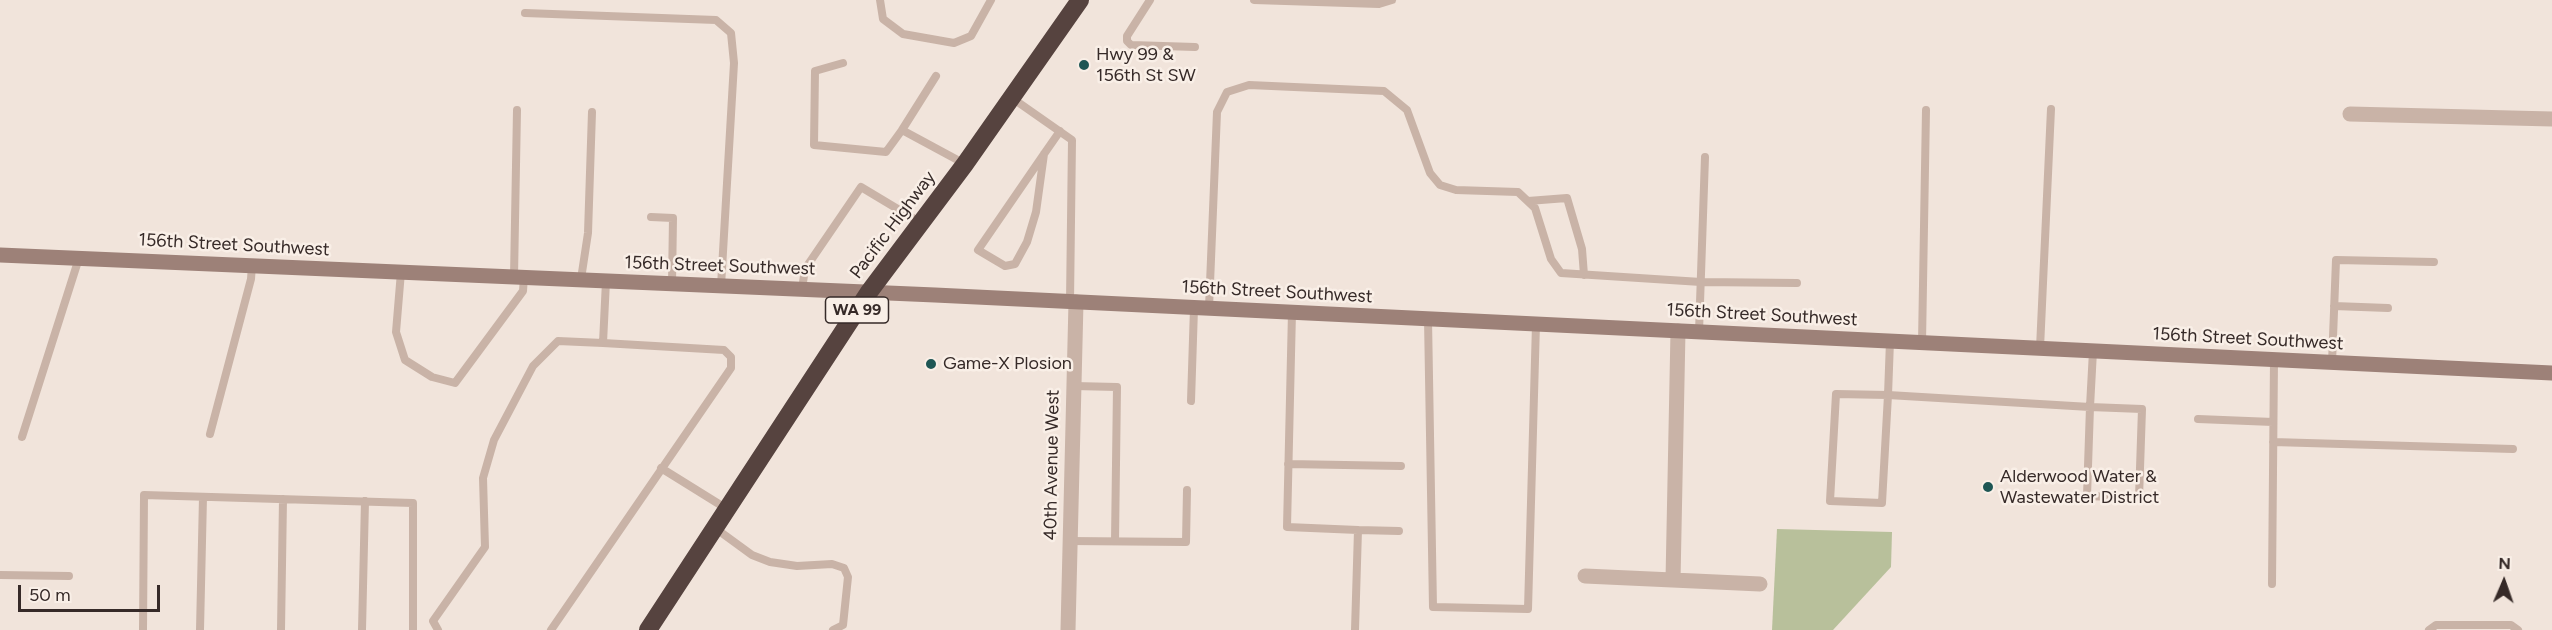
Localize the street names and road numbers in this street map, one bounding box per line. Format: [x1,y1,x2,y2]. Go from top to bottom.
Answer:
street label: Pacific Highway [846,167,940,283]
street label: 156th Street Southwest [138,229,330,261]
street label: 156th Street Southwest [624,252,816,280]
street label: 156th Street Southwest [1181,276,1373,308]
road number: WA 99 [826,297,888,323]
street label: 156th Street Southwest [1666,299,1858,331]
street label: 156th Street Southwest [2152,323,2344,355]
street label: 40th Avenue West [1040,389,1064,541]

